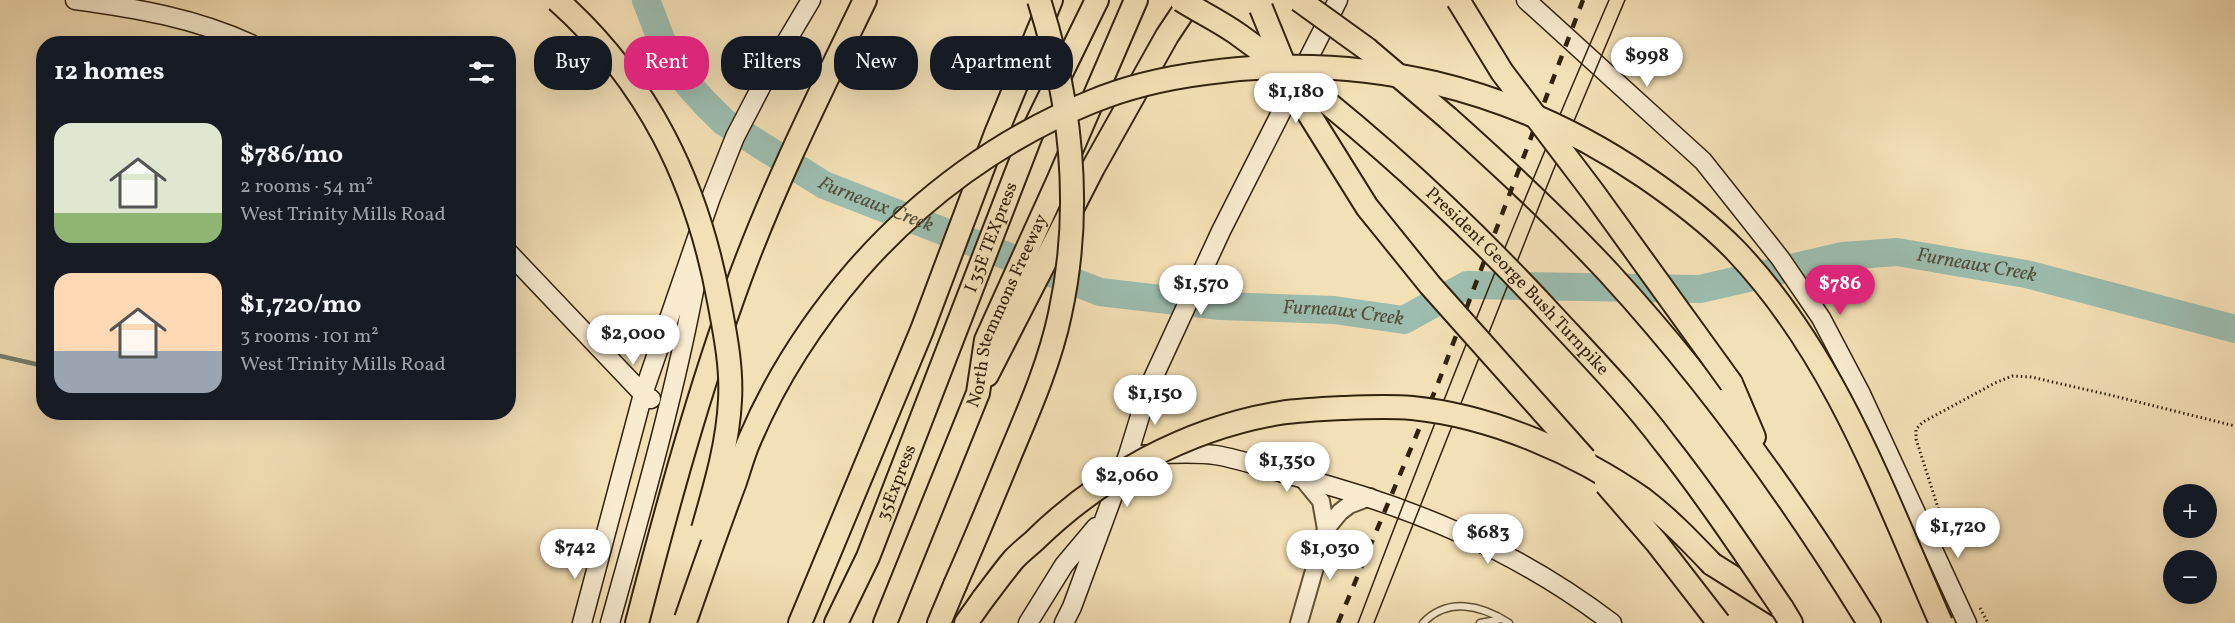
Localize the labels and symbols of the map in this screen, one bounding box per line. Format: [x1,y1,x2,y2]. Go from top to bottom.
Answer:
pin: $998 [1611,37,1683,88]
pin: $1,180 [1247,73,1345,124]
water label: Furneaux Creek [812,170,937,240]
street label: I 35E TEXpress [959,179,1024,296]
street label: President George Bush Turnpike [1420,181,1615,381]
street label: North Stemmons Freeway [961,210,1054,411]
water label: Furneaux Creek [1914,242,2040,290]
pin: $1,570 [1152,265,1250,316]
pin: $786 [1804,265,1876,316]
water label: Furneaux Creek [1282,294,1406,334]
pin: $2,000 [584,315,682,366]
pin: $1,150 [1106,375,1204,426]
street label: 35Express [871,441,923,525]
pin: $1,350 [1238,442,1336,493]
pin: $2,060 [1078,457,1176,508]
pin: $1,720 [1909,508,2007,559]
pin: $683 [1452,514,1524,565]
pin: $742 [539,529,611,580]
pin: $1,030 [1281,530,1379,581]

